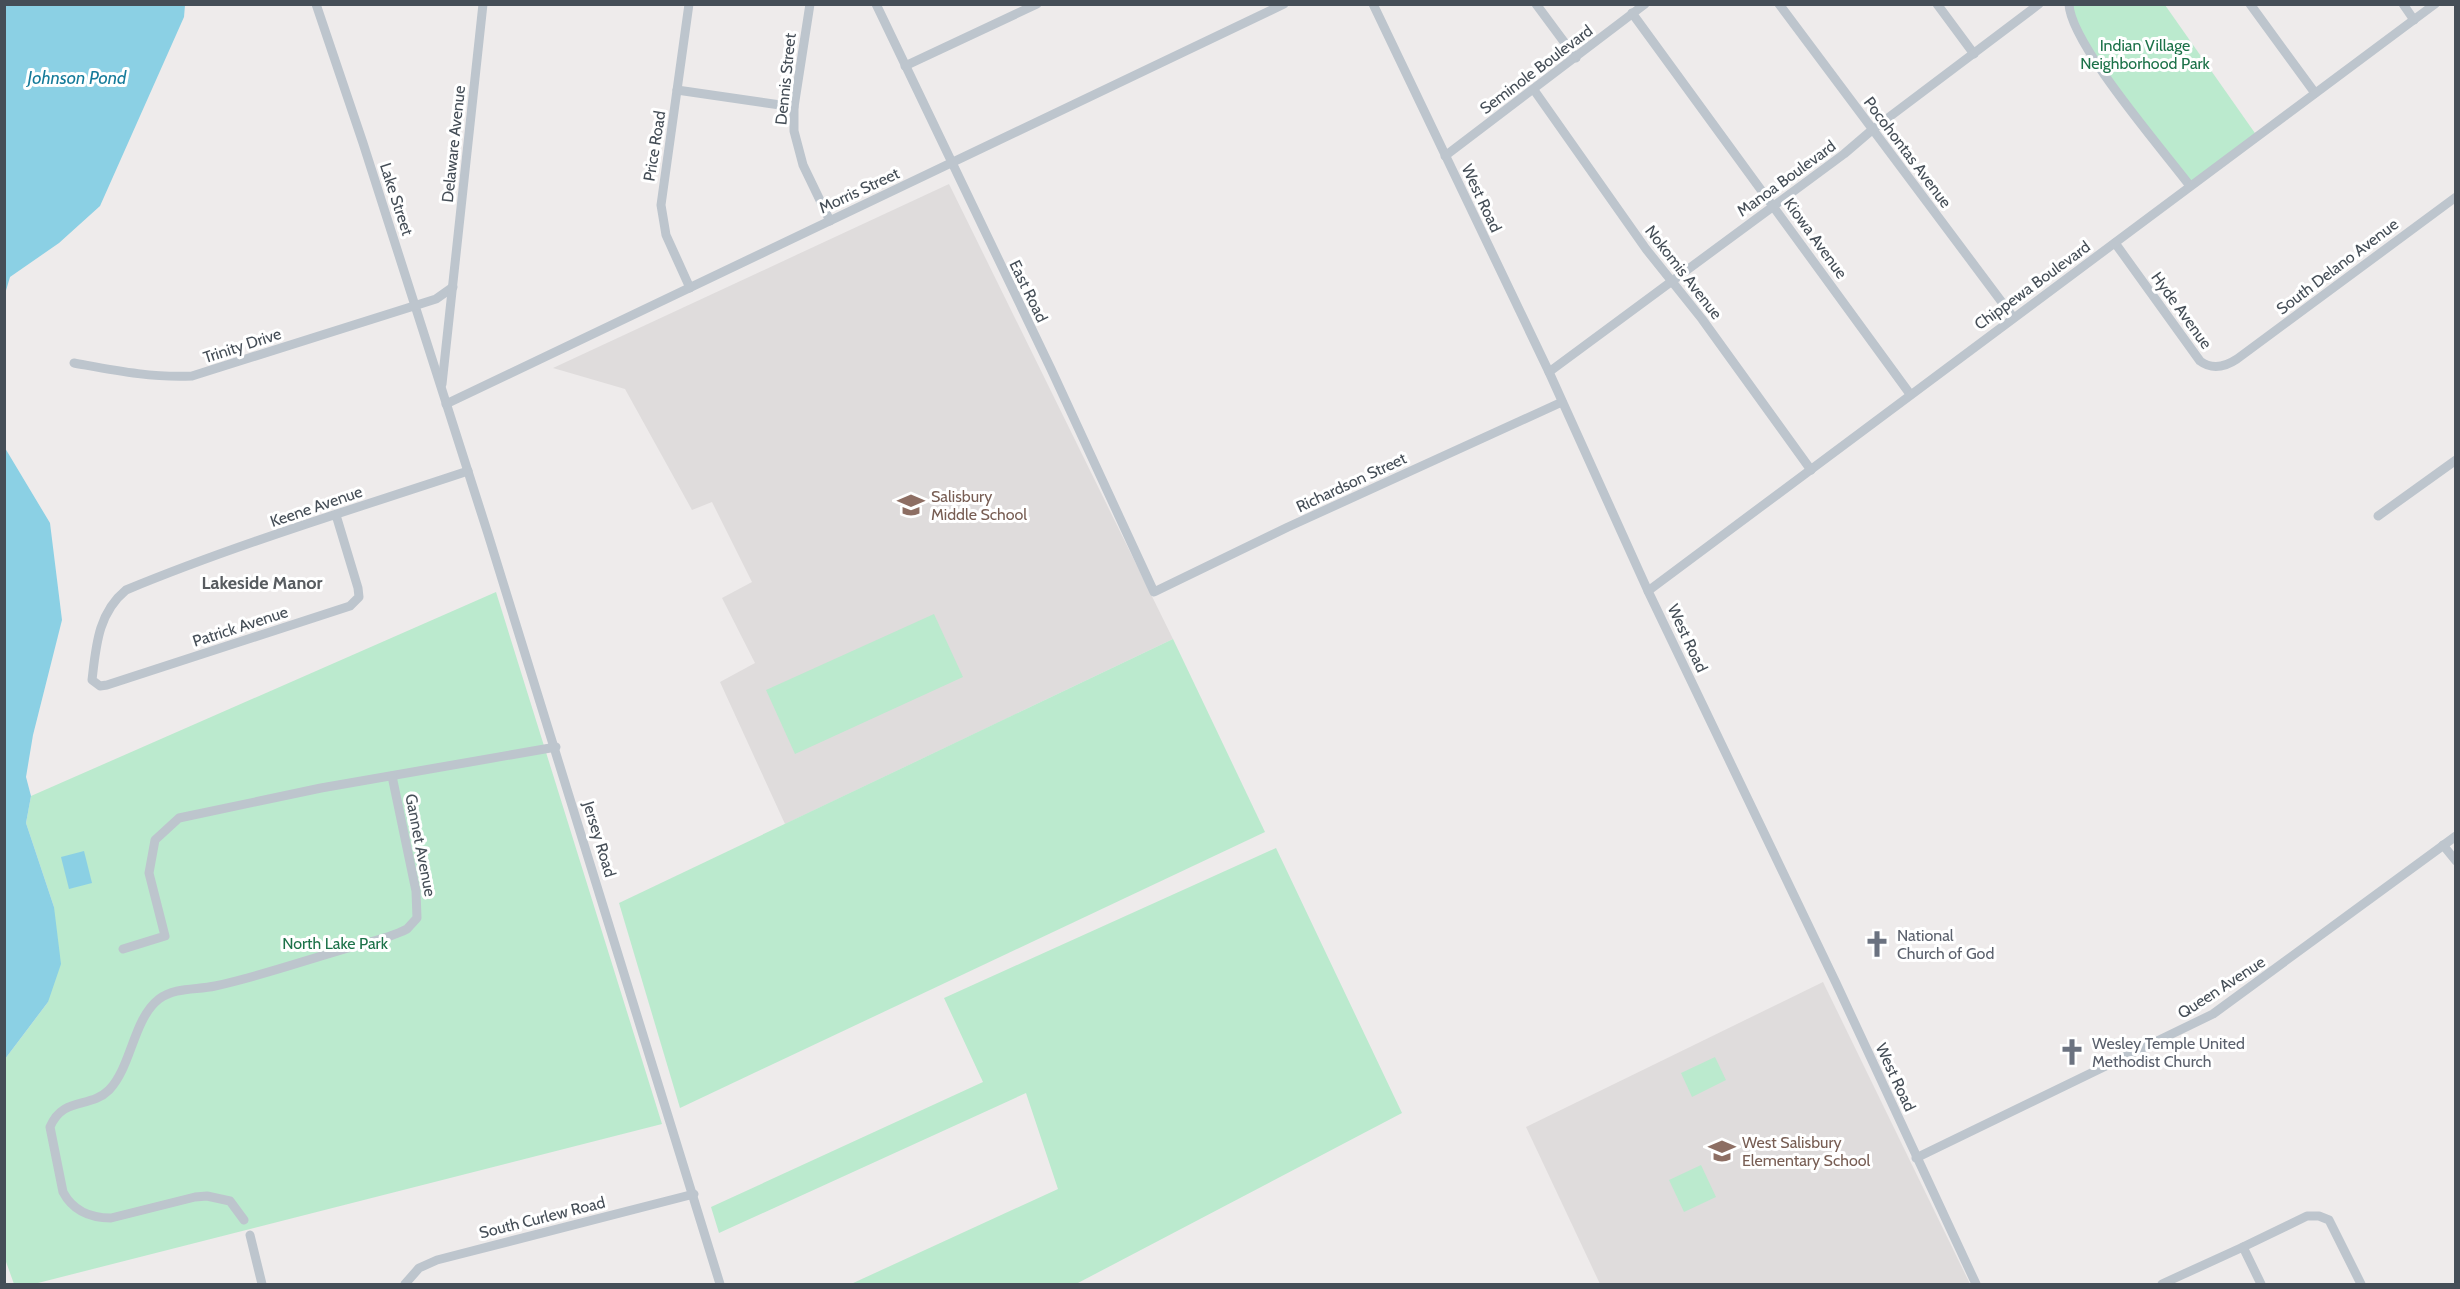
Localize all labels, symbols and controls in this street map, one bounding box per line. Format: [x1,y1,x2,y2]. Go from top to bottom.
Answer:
street label: Seminole Boulevard [1476,21,1596,118]
street label: Dennis Street [771,32,800,126]
park label: Indian Village Neighborhood Park [2080,36,2211,73]
water label: Johnson Pond [26,67,127,89]
street label: Delaware Avenue [438,85,469,204]
street label: Pocohontas Avenue [1860,93,1956,212]
street label: Price Road [640,109,669,183]
street label: Manoa Boulevard [1733,136,1839,221]
street label: Lake Street [376,160,417,239]
street label: West Road [1458,161,1506,235]
street label: Morris Street [816,163,903,217]
street label: Kiowa Avenue [1780,194,1851,282]
street label: South Delano Avenue [2273,214,2402,318]
street label: Nokomis Avenue [1641,222,1726,323]
street label: Chippewa Boulevard [1971,237,2094,334]
street label: East Road [1005,257,1052,325]
street label: Hyde Avenue [2147,268,2216,352]
street label: Trinity Drive [201,324,284,367]
street label: Richardson Street [1293,448,1410,516]
street label: Keene Avenue [268,482,365,531]
place label: Salisbury Middle School [931,487,1027,524]
school or university icon: Salisbury Middle School [896,490,926,520]
district label: Lakeside Manor [201,572,323,594]
street label: West Road [1664,601,1712,675]
street label: Patrick Avenue [190,602,290,651]
street label: Gannet Avenue [401,792,440,898]
street label: Jersey Road [579,798,620,879]
place label: National Church of God [1897,926,1994,963]
church icon: National Church of God [1862,929,1892,959]
park label: North Lake Park [282,934,389,953]
street label: Queen Avenue [2174,952,2269,1023]
place label: Wesley Temple United Methodist Church [2092,1034,2245,1071]
church icon: Wesley Temple United Methodist Church [2057,1037,2087,1067]
street label: West Road [1872,1040,1920,1114]
place label: West Salisbury Elementary School [1742,1133,1870,1170]
school or university icon: West Salisbury Elementary School [1707,1136,1737,1166]
street label: South Curlew Road [477,1193,607,1242]

